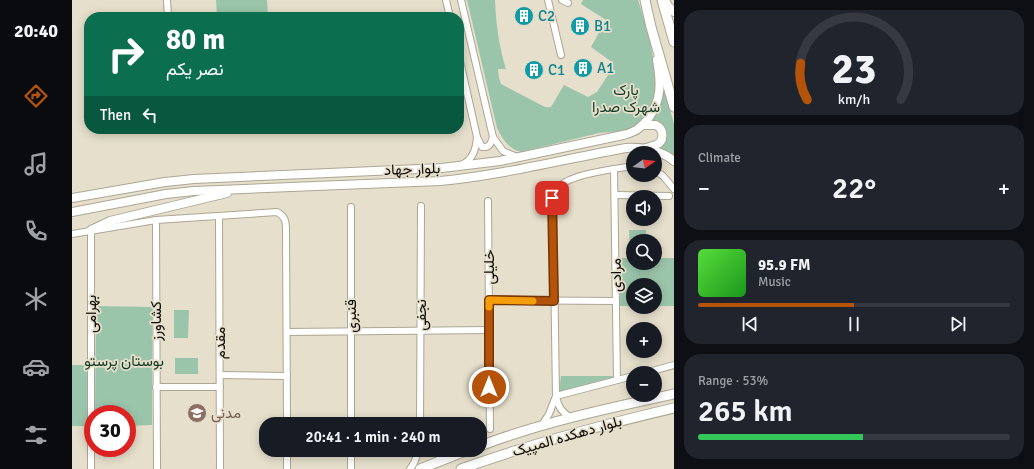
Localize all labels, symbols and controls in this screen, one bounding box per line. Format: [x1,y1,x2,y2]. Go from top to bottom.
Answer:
building icon: C2 [513,5,535,27]
place label: C2 [538,7,555,25]
building icon: B1 [569,15,591,37]
place label: B1 [594,17,611,35]
text: 20:40 [14,20,58,42]
text: 80 m [166,23,225,57]
icon: right [100,28,152,80]
text: 23 [832,44,876,95]
building icon: A1 [572,57,594,79]
text: نصر یکم [166,58,224,80]
building icon: C1 [523,59,545,81]
place label: A1 [597,59,614,77]
place label: C1 [548,61,565,79]
park label: پارک شهرک صدرا [592,81,660,116]
icon: directions [22,82,50,110]
text: km/h [838,91,870,108]
icon: left [139,104,161,126]
text: Then [100,106,131,124]
north arrow [626,146,662,182]
map controls [626,146,662,402]
icon: music [22,150,50,178]
text: Climate [698,150,741,166]
street label: بلوار جهاد [383,159,441,179]
text: 22° [832,170,876,207]
text: − [698,175,710,202]
text: + [998,175,1010,202]
pin [535,181,569,215]
icon: arrive [541,187,563,209]
button: sound [626,190,662,226]
icon: phone [22,217,50,245]
button: search [626,234,662,270]
street label: خلیلی [480,250,499,284]
text: 95.9 FM [758,256,810,274]
street label: مرادی [607,258,626,292]
text: Music [758,274,791,290]
button: layers [626,278,662,314]
icon: climate [22,285,50,313]
street label: بهرامی [82,295,101,333]
street label: قنبری [342,299,361,333]
street label: نجفی [412,299,431,331]
street label: کشاورز [147,301,165,342]
icon: previous [739,313,761,335]
icon: pause [843,313,865,335]
icon: next [947,313,969,335]
button: + [626,322,662,358]
street label: مقدم [211,327,230,359]
park label: بوستان پرستو [84,352,164,371]
icon: car [22,353,50,381]
position arrow [468,366,510,408]
button: − [626,366,662,402]
text: Range · 53% [698,373,768,389]
text: 265 km [698,393,793,430]
school or university icon: مدنی [186,402,208,424]
place label: مدنی [211,404,241,423]
speed limit sign: 30 [84,405,136,457]
street label: بلوار دهکده المپیک [510,412,624,461]
icon: filters [22,421,50,449]
text: 20:41 · 1 min · 240 m [306,428,440,446]

